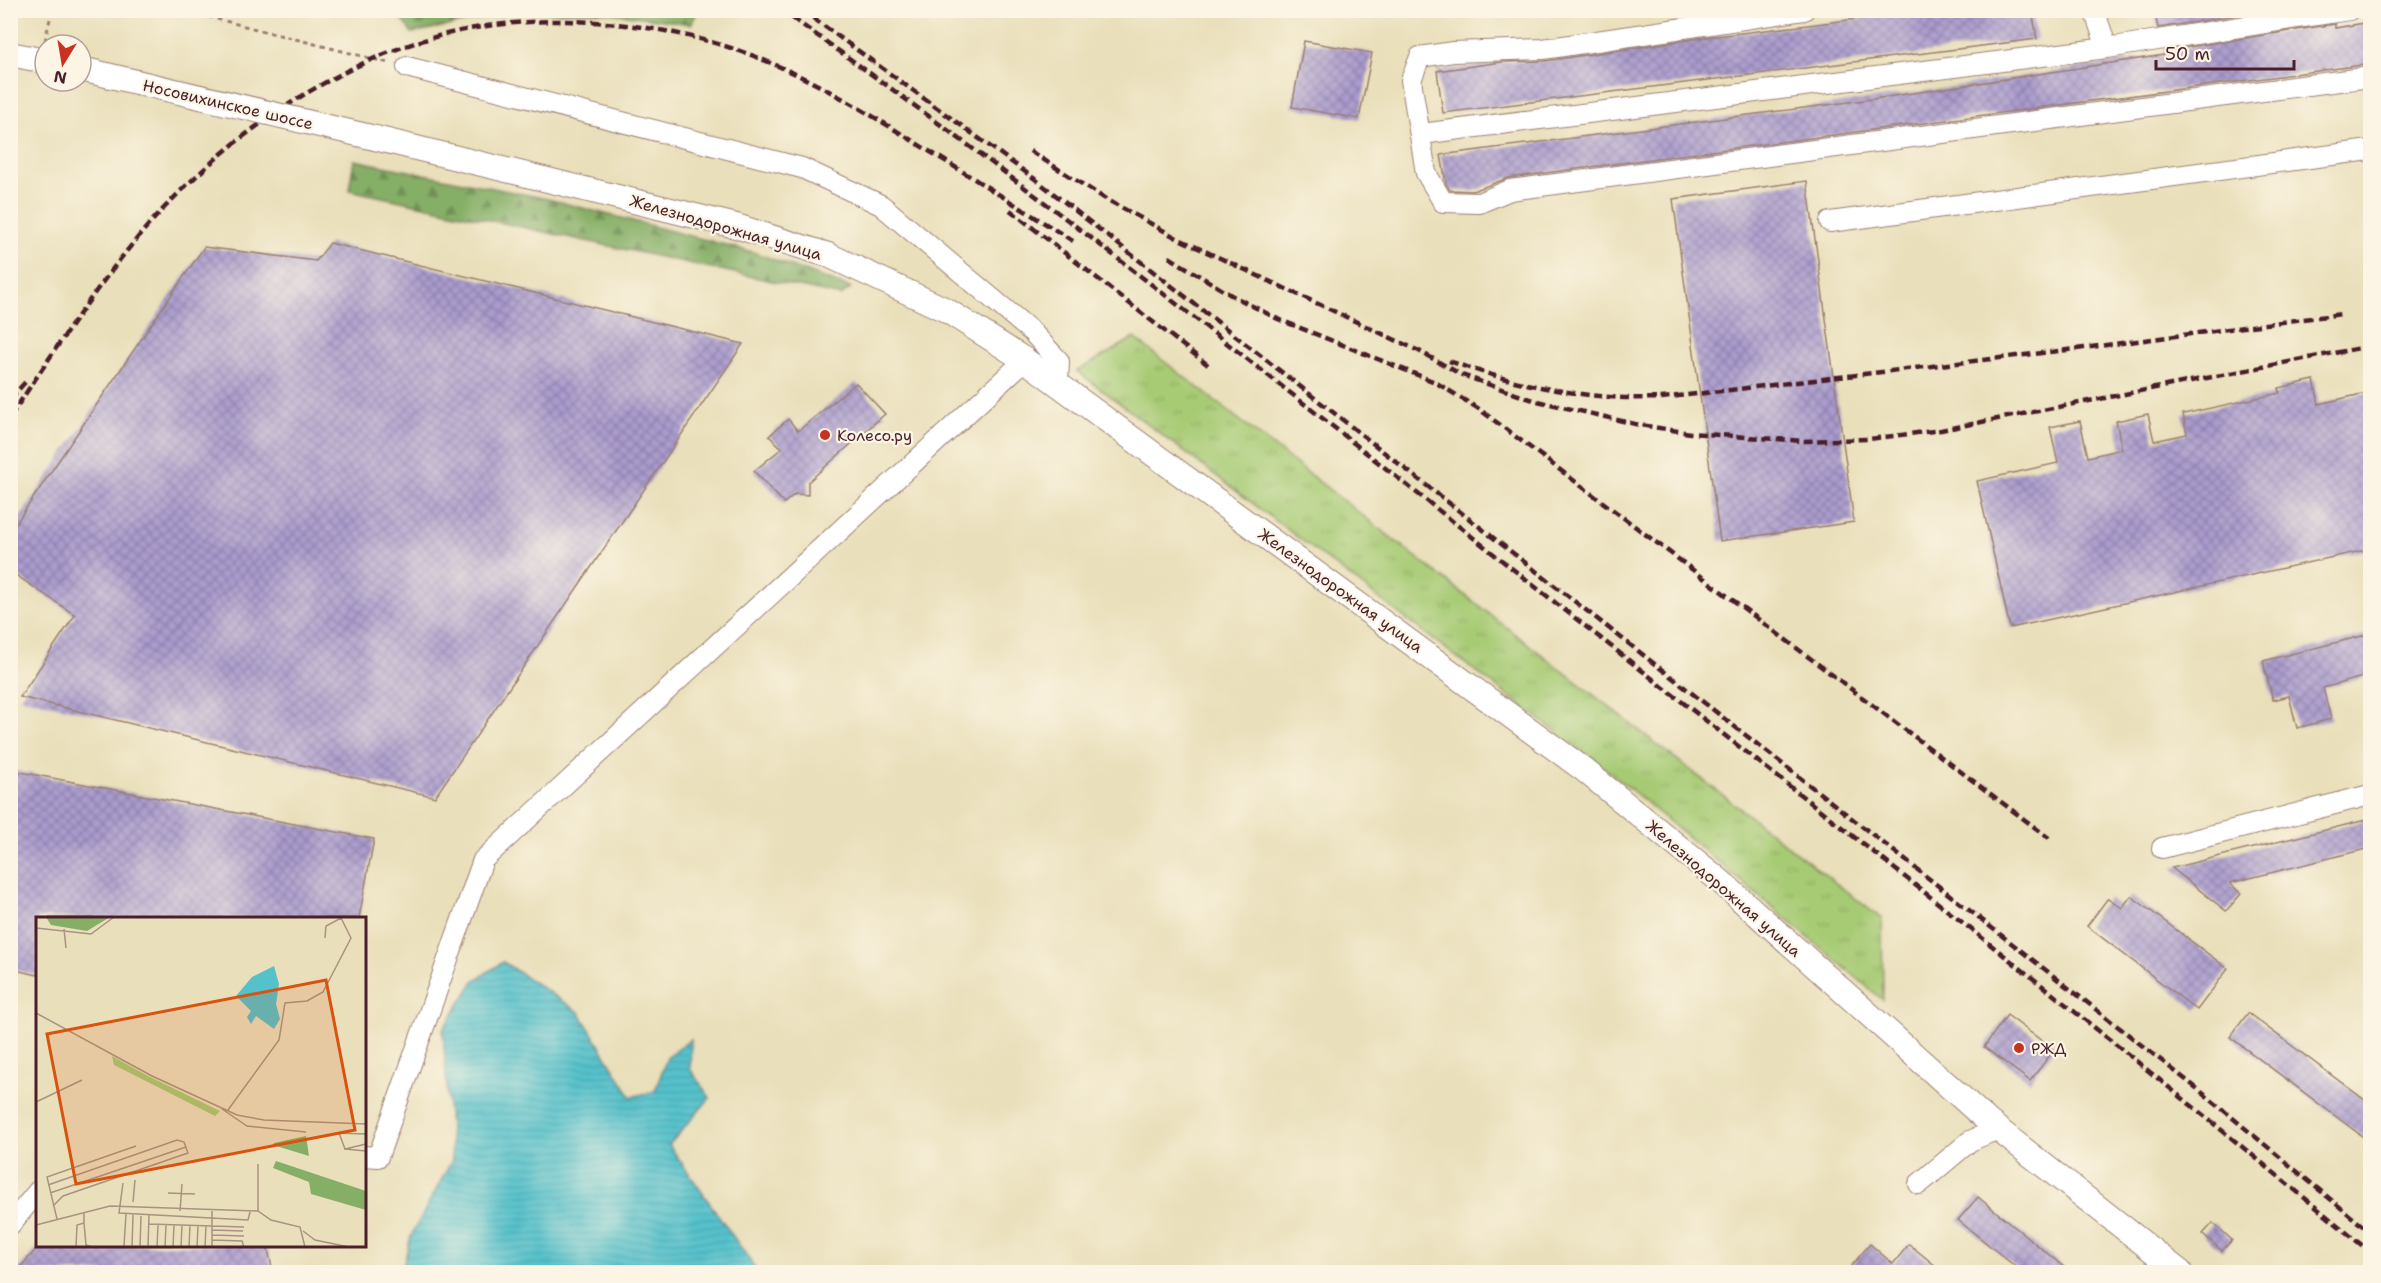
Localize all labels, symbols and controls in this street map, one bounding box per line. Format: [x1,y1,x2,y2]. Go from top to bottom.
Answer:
north arrow [33,33,93,93]
scale bar [2156,33,2294,71]
text: 50 m [2165,42,2210,66]
text: N [52,66,68,89]
street label: Носовихинское шоссе [141,75,315,134]
street label: Железнодорожная улица [627,190,824,265]
place label: Колесо.ру [837,425,912,446]
marker: Колесо.ру [818,428,832,442]
street label: Железнодорожная улица [1254,523,1427,657]
street label: Железнодорожная улица [1642,815,1806,962]
inset map [36,917,366,1247]
place label: РЖД [2031,1038,2066,1059]
marker: РЖД [2012,1041,2026,1055]

